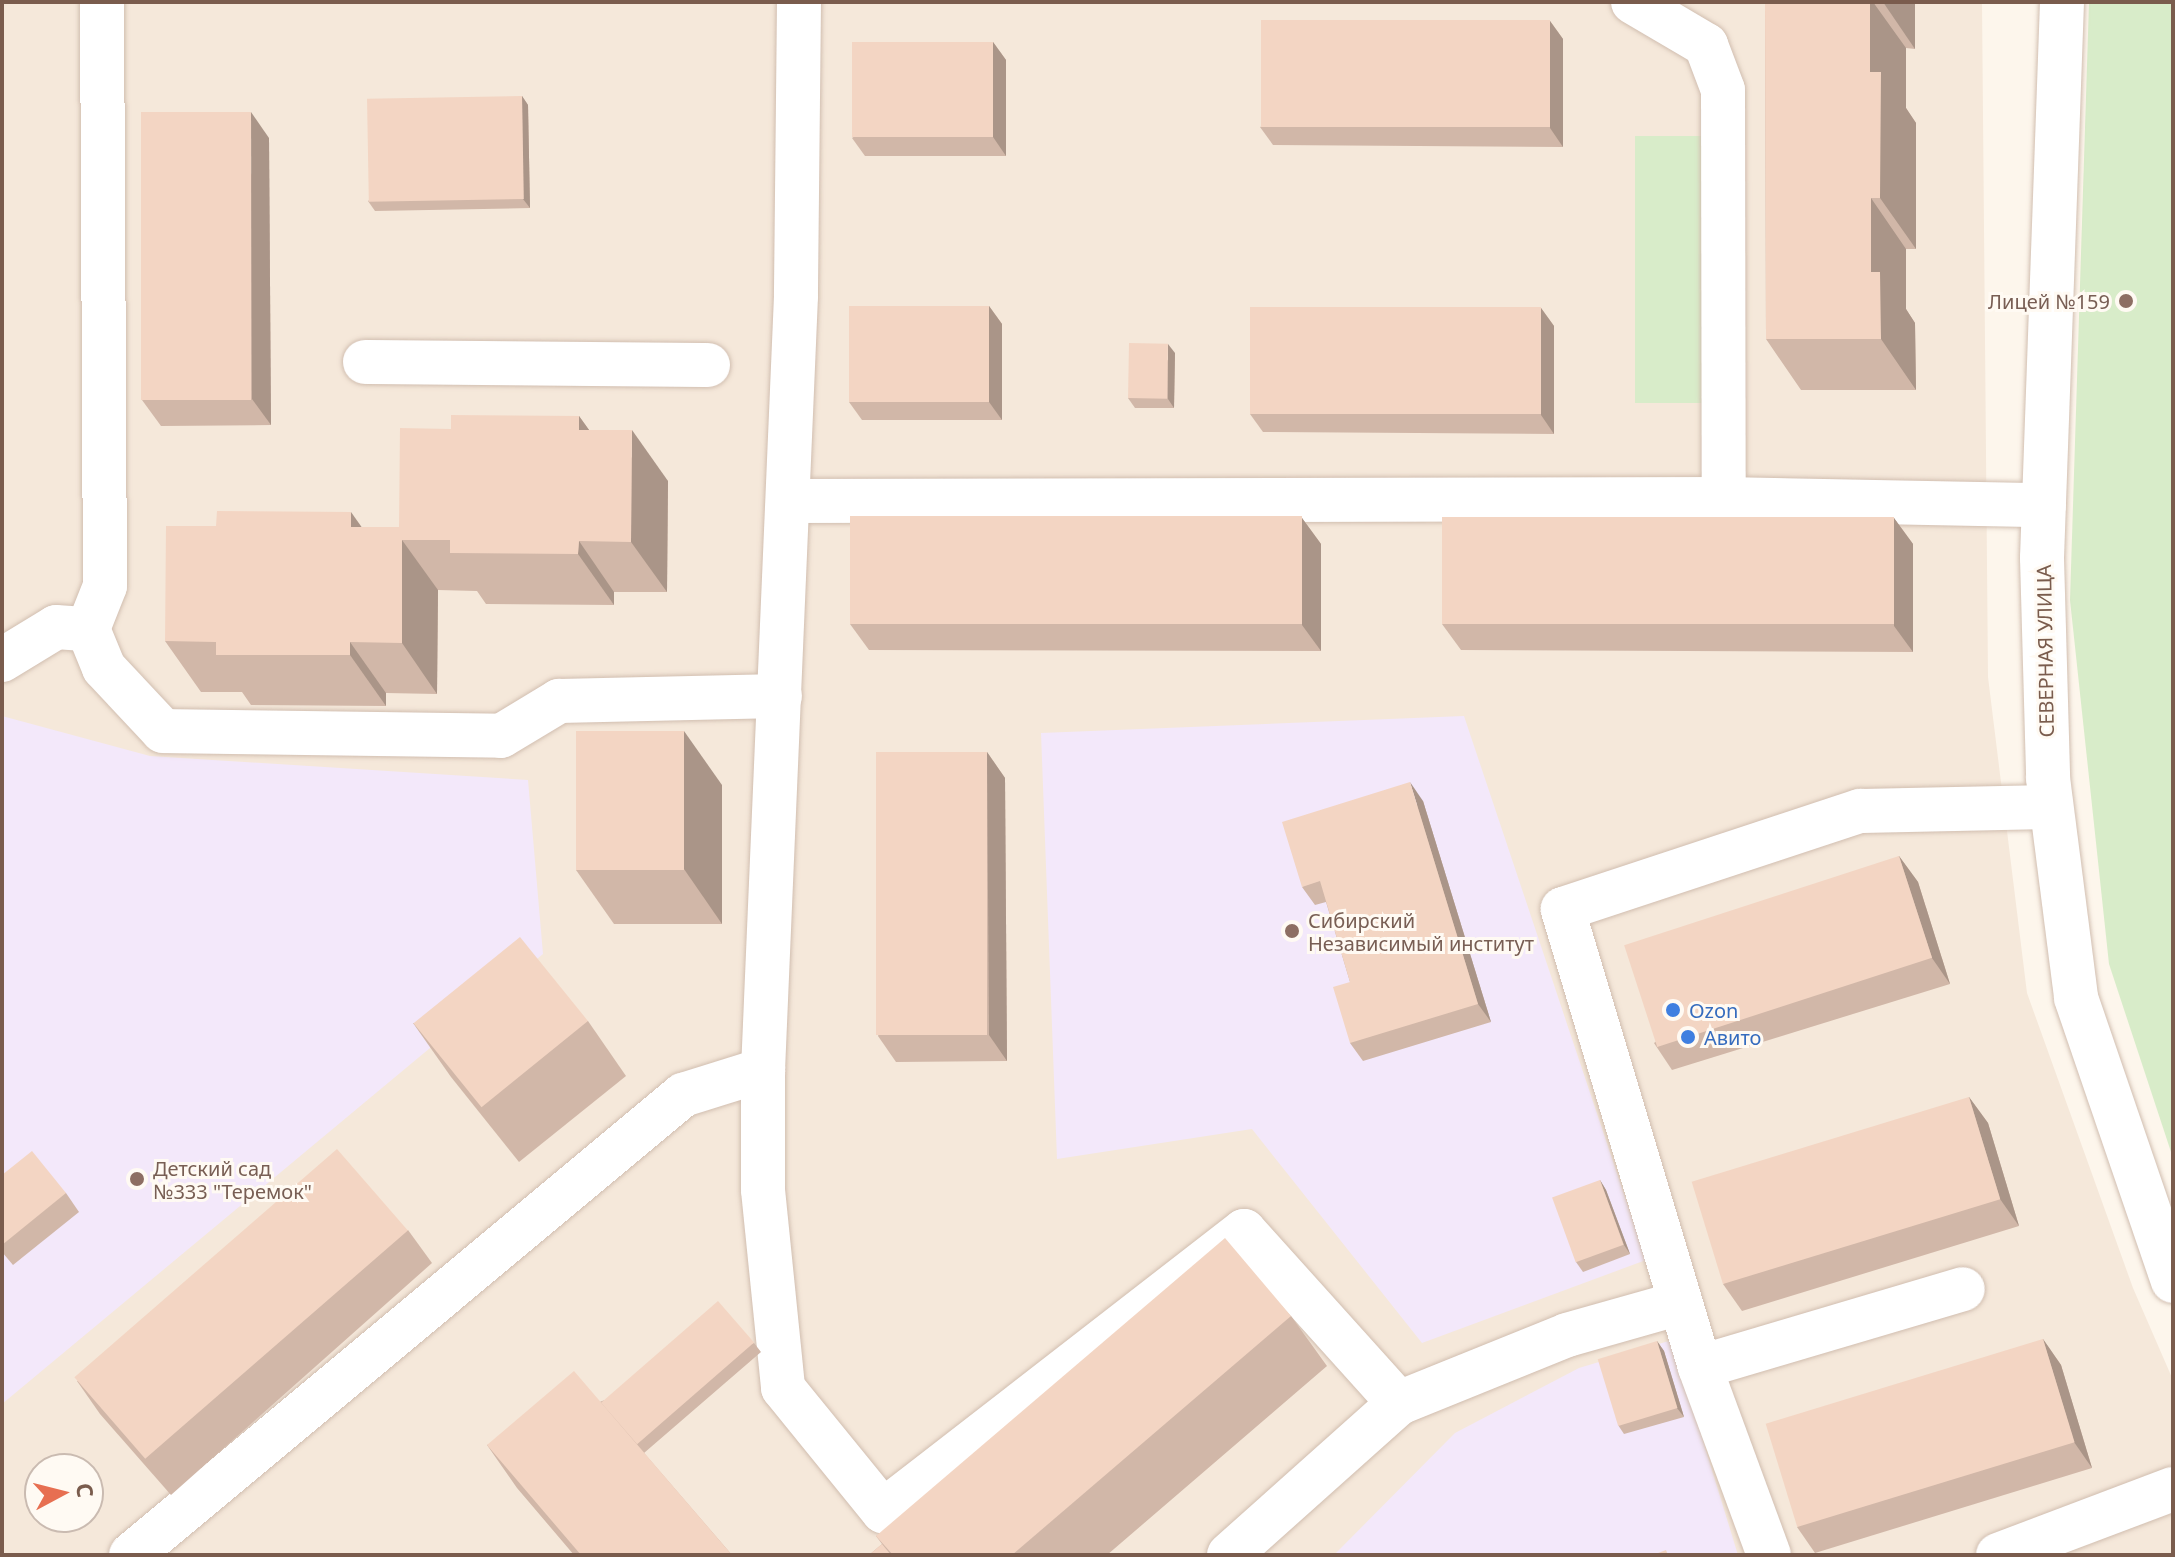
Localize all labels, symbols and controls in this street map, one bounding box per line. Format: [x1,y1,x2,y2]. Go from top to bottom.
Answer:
place label: Лицей №159 [1988,289,2110,313]
marker: Лицей №159 [2117,292,2135,310]
street label: СЕВЕРНАЯ УЛИЦА [2031,564,2059,738]
place label: Сибирский Независимый институт [1308,908,1534,955]
marker: Сибирский Независимый институт [1283,922,1301,940]
place label: Ozon [1689,998,1738,1022]
marker: Ozon [1664,1001,1682,1019]
place label: Авито [1704,1025,1761,1049]
marker: Авито [1679,1028,1697,1046]
place label: Детский сад №333 "Теремок" [153,1156,312,1203]
marker: Детский сад №333 "Теремок" [128,1170,146,1188]
north arrow [24,1453,104,1533]
text: С [70,1481,102,1499]

